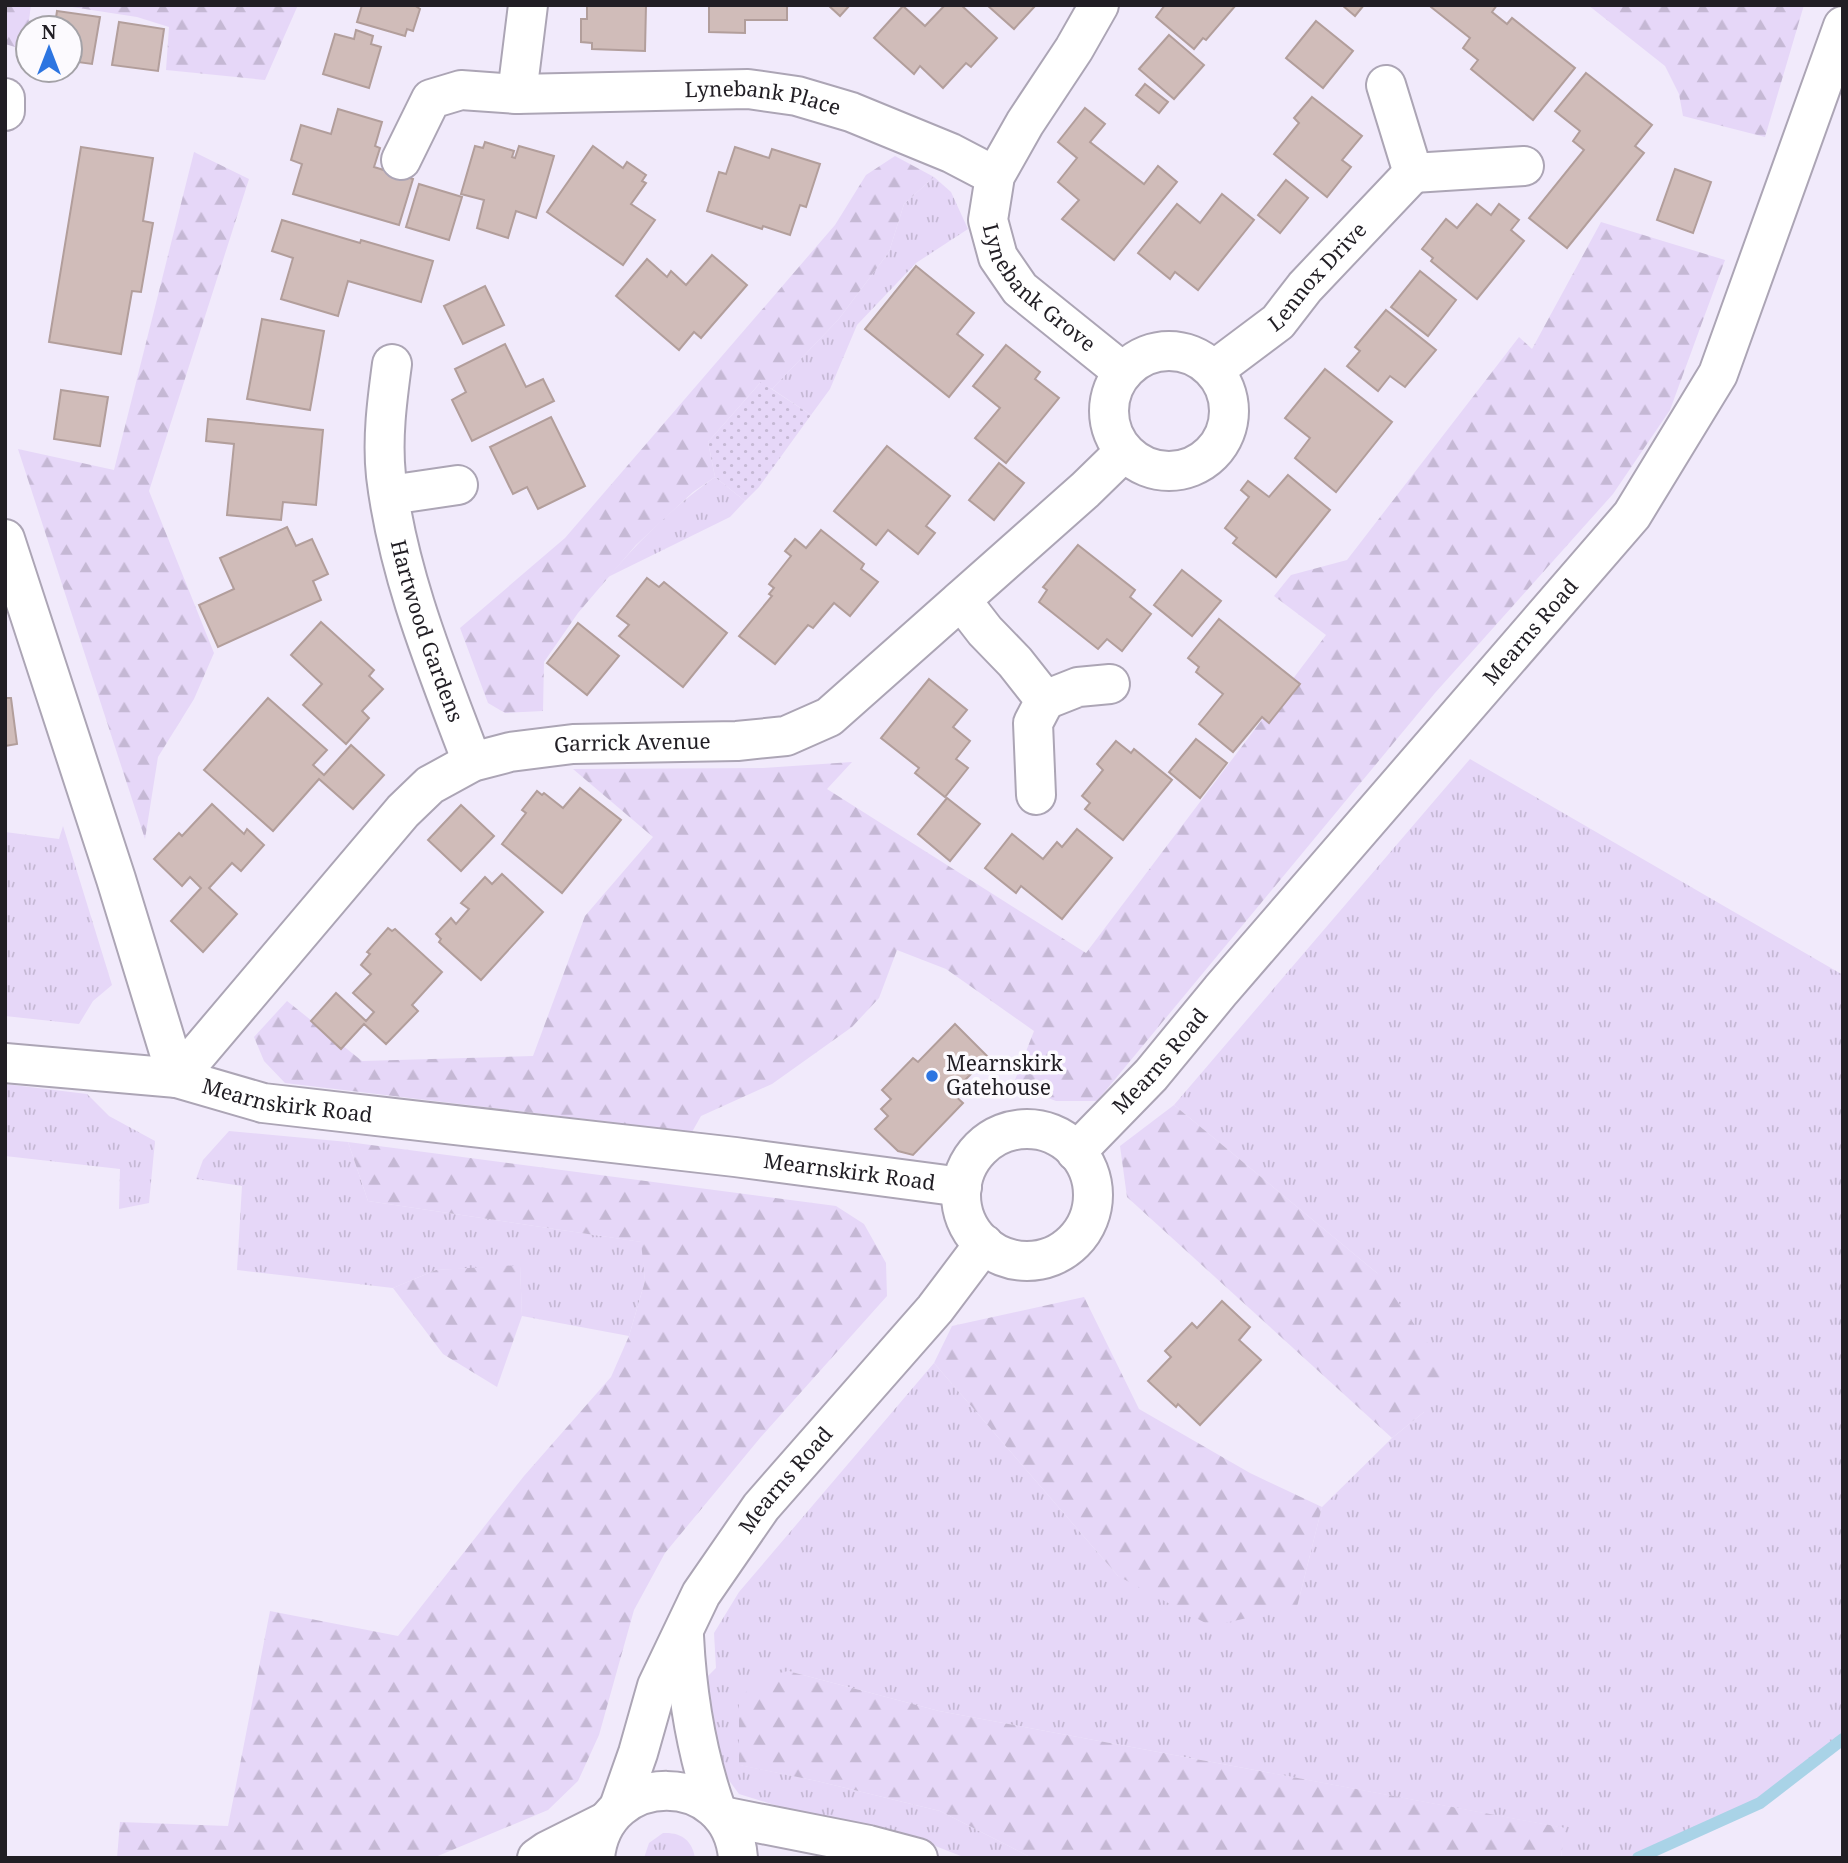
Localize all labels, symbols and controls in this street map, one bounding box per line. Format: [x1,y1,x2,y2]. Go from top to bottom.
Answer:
north arrow [14,14,84,84]
text: N [42,19,57,45]
street label: Lynebank Place [684,74,844,121]
street label: Lennox Drive [1262,216,1372,337]
street label: Lynebank Grove [977,220,1102,357]
street label: Hartwood Gardens [385,537,471,726]
street label: Mearns Road [1476,572,1584,690]
street label: Garrick Avenue [552,726,711,759]
street label: Mearns Road [1106,1002,1213,1119]
place label: Mearnskirk Gatehouse [946,1049,1064,1101]
marker: Mearnskirk Gatehouse [924,1068,940,1084]
street label: Mearnskirk Road [199,1071,374,1128]
street label: Mearnskirk Road [762,1146,937,1196]
street label: Mearns Road [732,1420,838,1539]

